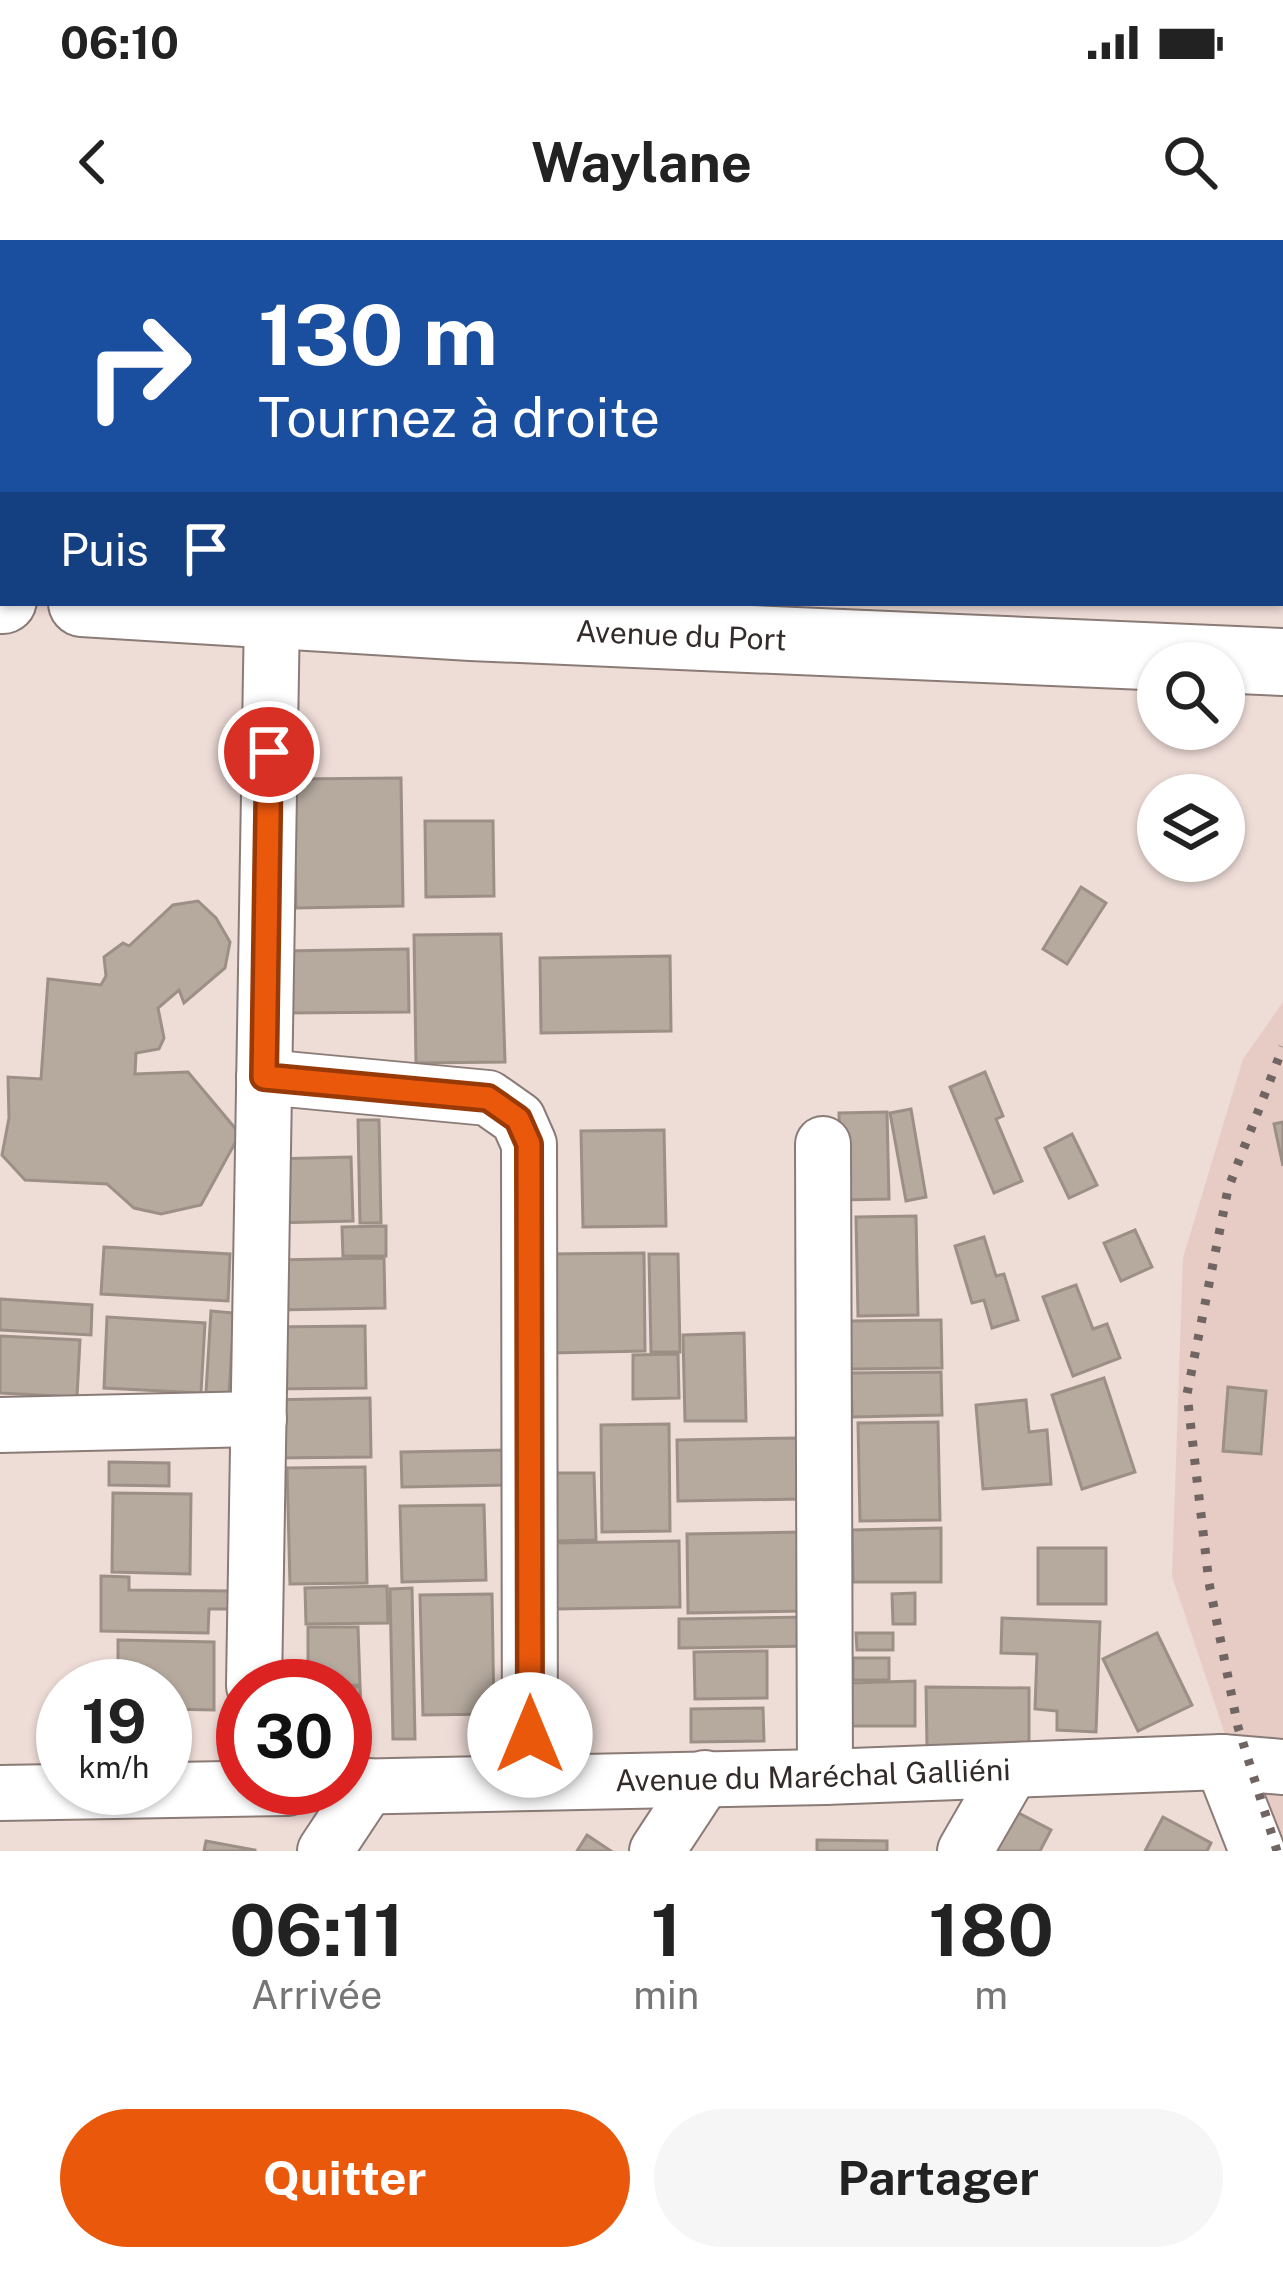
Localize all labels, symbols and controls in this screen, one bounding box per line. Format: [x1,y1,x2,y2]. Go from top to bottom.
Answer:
text: 06:10 [60,16,179,69]
icon: back [60,129,126,195]
icon: search [1157,129,1223,195]
text: Waylane [531,131,752,194]
text: 130 m [258,285,498,384]
icon: right [60,288,216,444]
text: Tournez à droite [258,386,660,449]
icon: arrive [173,516,239,582]
text: Puis [60,523,149,576]
street label: Avenue du Port [575,613,787,658]
map controls [1137,642,1245,882]
button: search [1137,642,1245,750]
pin [218,701,320,803]
icon: arrive [236,719,302,785]
button: layers [1137,774,1245,882]
speed limit sign: 30 [216,1659,372,1815]
position arrow [467,1672,593,1798]
text: 19 [81,1686,147,1757]
text: km/h [79,1749,149,1785]
street label: Avenue du Maréchal Galliéni [615,1751,1011,1798]
text: 06:11 [229,1888,404,1972]
text: 1 [651,1888,682,1972]
text: 180 [929,1888,1054,1972]
text: Arrivée [251,1972,382,2018]
text: min [633,1972,699,2018]
text: m [974,1972,1008,2018]
button: Quitter [60,2109,630,2247]
button: Partager [654,2109,1223,2247]

